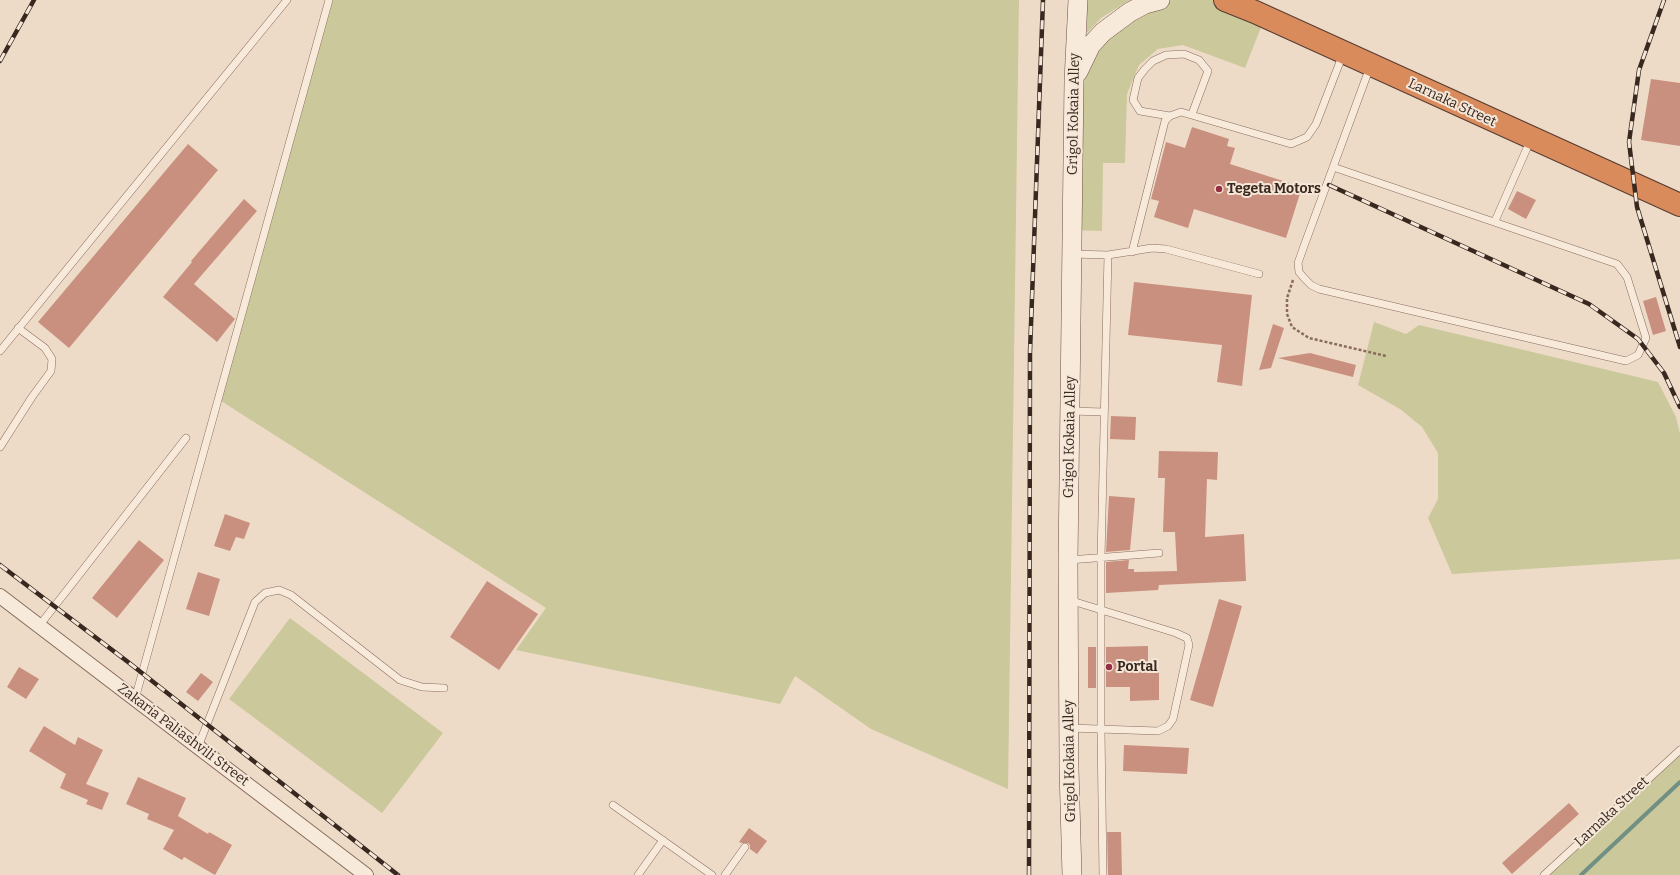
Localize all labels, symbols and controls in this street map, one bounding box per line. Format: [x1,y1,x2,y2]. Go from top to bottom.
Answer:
street label: Grigol Kokaia Alley [1065,53,1083,175]
street label: Larnaka Street [1405,75,1499,131]
place label: Tegeta Motors [1227,181,1321,197]
marker: Tegeta Motors [1214,184,1224,194]
street label: Grigol Kokaia Alley [1061,376,1079,498]
place label: Portal [1117,659,1158,675]
marker: Portal [1104,662,1114,672]
street label: Zakaria Paliashvili Street [114,680,252,790]
street label: Grigol Kokaia Alley [1061,700,1079,822]
street label: Larnaka Street [1571,773,1653,851]

